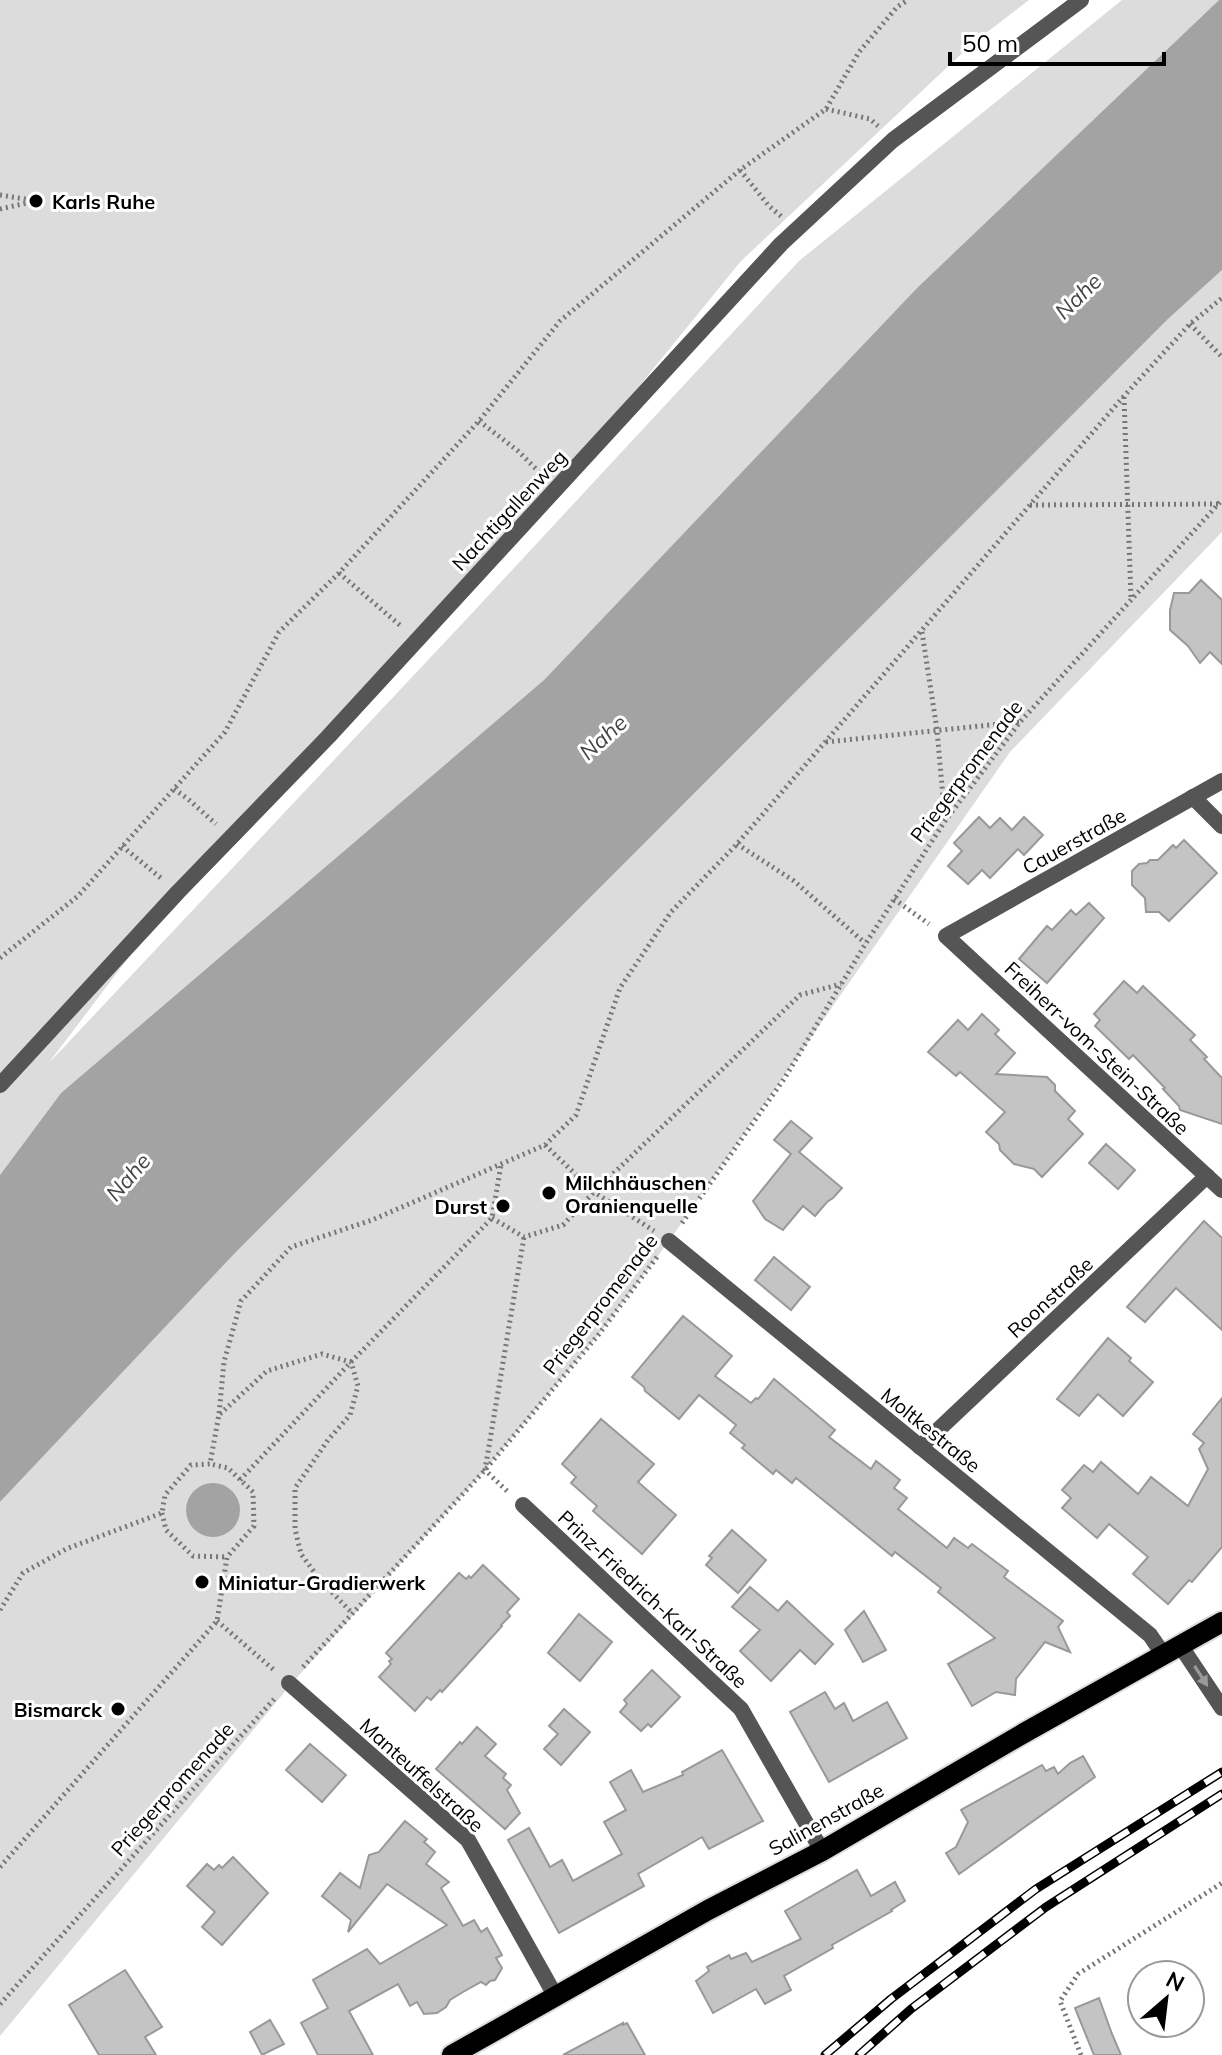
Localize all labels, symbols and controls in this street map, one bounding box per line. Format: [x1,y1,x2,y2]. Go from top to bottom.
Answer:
scale bar [950,16,1164,66]
text: 50 m [962,28,1018,58]
place label: Karls Ruhe [52,189,155,214]
marker: Karls Ruhe [27,192,45,210]
water label: Nahe [1049,267,1107,325]
street label: Nachtigallenweg [446,444,572,576]
street label: Priegerpromenade [904,695,1028,847]
water label: Nahe [573,708,633,766]
street label: Cauerstraße [1018,802,1130,880]
street label: Freiherr-vom-Stein-Straße [1000,956,1194,1140]
water label: Nahe [100,1147,156,1207]
place label: Milchhäuschen Oranienquelle [565,1170,707,1218]
marker: Milchhäuschen Oranienquelle [540,1184,558,1202]
place label: Durst [435,1194,487,1219]
marker: Durst [494,1197,512,1215]
street label: Priegerpromenade [537,1229,663,1379]
street label: Roonstraße [1002,1251,1098,1343]
street label: Moltkestraße [876,1382,986,1478]
street label: Prinz-Friedrich-Karl-Straße [553,1505,753,1693]
place label: Miniatur-Gradierwerk [218,1570,426,1595]
marker: Miniatur-Gradierwerk [193,1573,211,1591]
one-way arrow [1193,1666,1208,1687]
place label: Bismarck [14,1697,103,1722]
marker: Bismarck [109,1700,127,1718]
street label: Manteuffelstraße [355,1713,489,1837]
street label: Priegerpromenade [105,1717,239,1861]
street label: Salinenstraße [764,1777,888,1861]
north arrow [1126,1959,1206,2039]
text: N [1161,1965,1189,1998]

